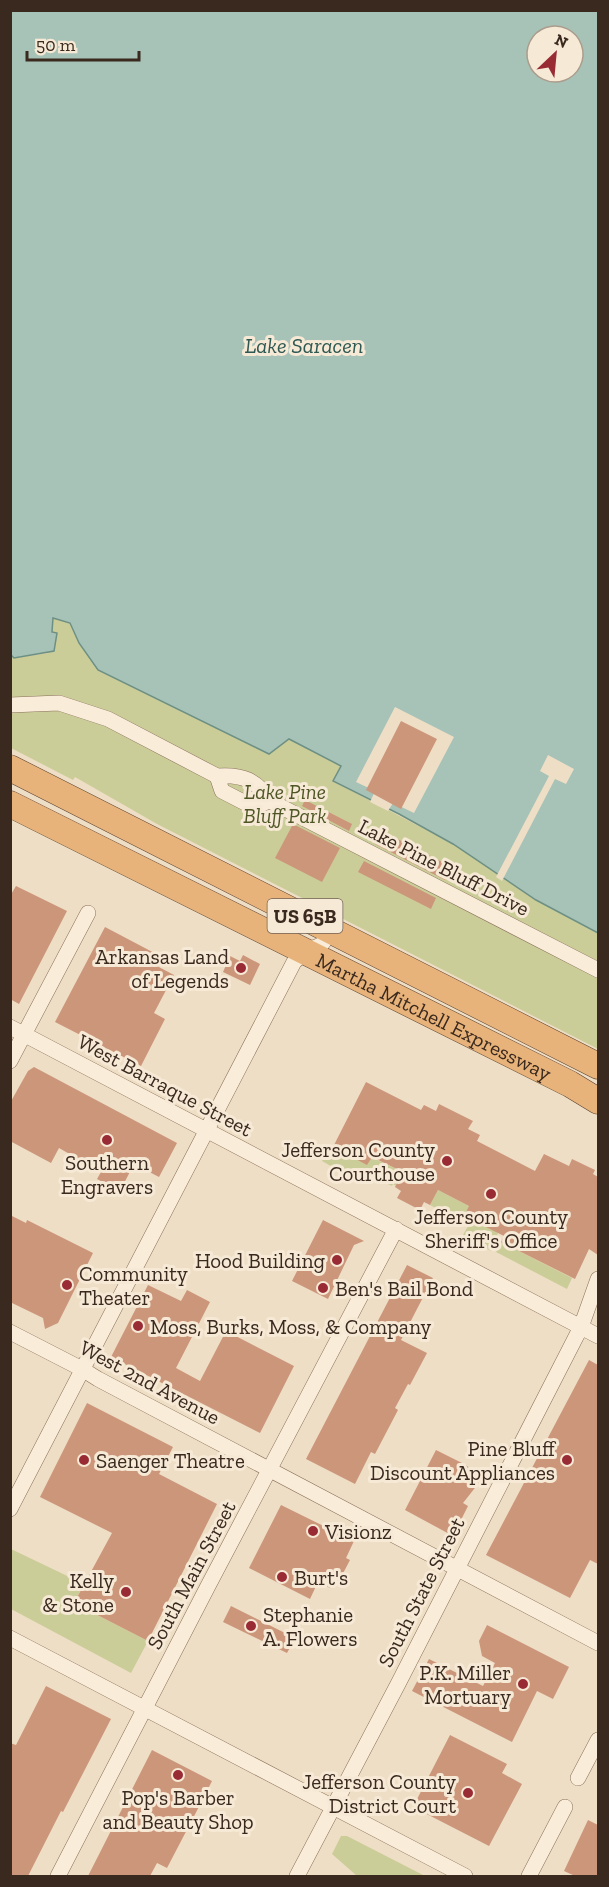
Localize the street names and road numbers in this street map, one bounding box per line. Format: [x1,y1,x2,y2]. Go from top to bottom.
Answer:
street label: Lake Pine Bluff Drive [354,813,534,921]
road number: US 65B [268,899,342,933]
street label: Martha Mitchell Expressway [312,947,556,1085]
street label: West Barraque Street [74,1028,257,1142]
street label: West 2nd Avenue [76,1335,225,1430]
street label: South Main Street [141,1496,241,1653]
street label: South State Street [372,1513,470,1671]

